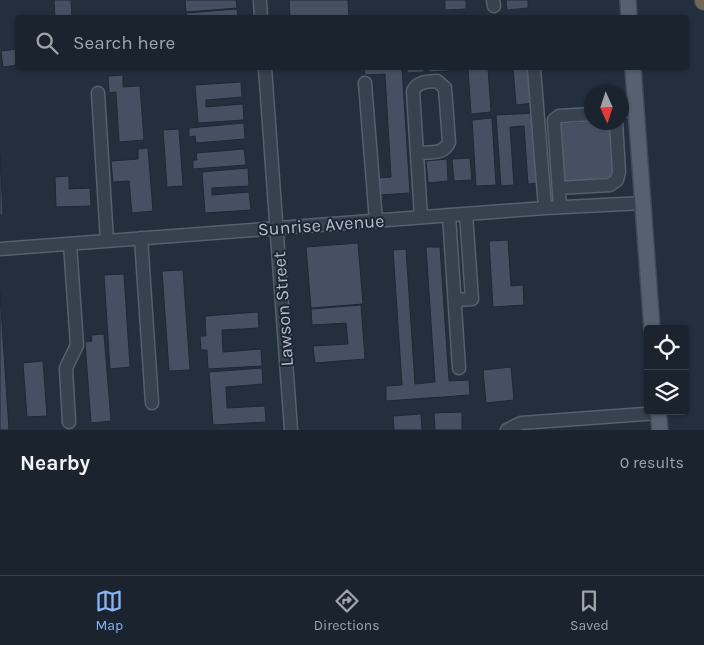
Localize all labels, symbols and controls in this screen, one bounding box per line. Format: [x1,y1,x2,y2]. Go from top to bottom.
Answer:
search box [15,15,689,70]
icon: search [33,29,61,57]
text: Search here [73,32,175,54]
north arrow [584,85,629,130]
street label: Sunrise Avenue [257,210,385,240]
street label: Lawson Street [268,251,298,367]
map controls [644,325,689,415]
button: locate [644,325,689,370]
button: layers [644,370,689,415]
text: Nearby [20,451,90,475]
text: 0 results [620,453,684,472]
tab: Map [95,587,123,634]
tab: Directions [314,587,380,634]
tab: Saved [570,587,609,634]

